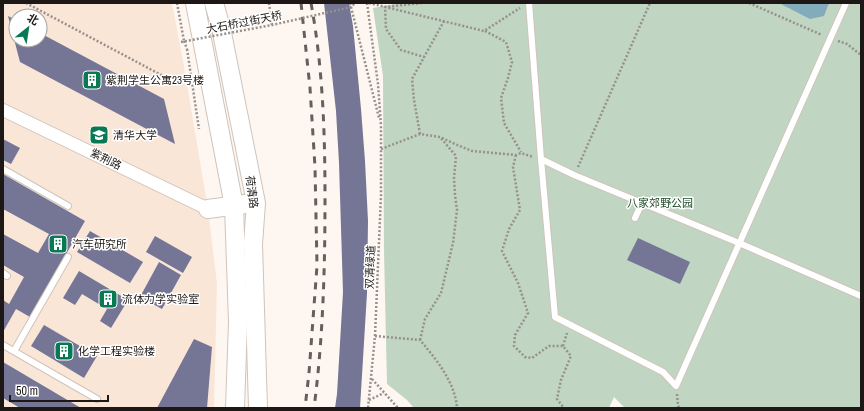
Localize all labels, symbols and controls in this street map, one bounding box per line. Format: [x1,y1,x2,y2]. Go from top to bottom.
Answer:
north arrow [8,8,48,48]
street label: 大石桥过街天桥 [205,8,283,36]
text: 北 [25,11,41,28]
building icon: 紫荆学生公寓23号楼 [81,69,103,91]
place label: 紫荆学生公寓23号楼 [106,73,204,87]
school or university icon: 清华大学 [88,124,110,146]
place label: 清华大学 [113,128,157,142]
street label: 紫荆路 [88,145,124,173]
street label: 荷清路 [243,175,261,209]
park label: 八家郊野公园 [627,196,693,210]
building icon: 汽车研究所 [47,233,69,255]
place label: 汽车研究所 [72,237,127,251]
street label: 双清绿道 [362,245,378,289]
building icon: 流体力学实验室 [97,288,119,310]
place label: 流体力学实验室 [122,292,199,306]
building icon: 化学工程实验楼 [53,340,75,362]
place label: 化学工程实验楼 [78,344,155,358]
scale bar [10,377,108,403]
text: 50 m [16,383,38,399]

